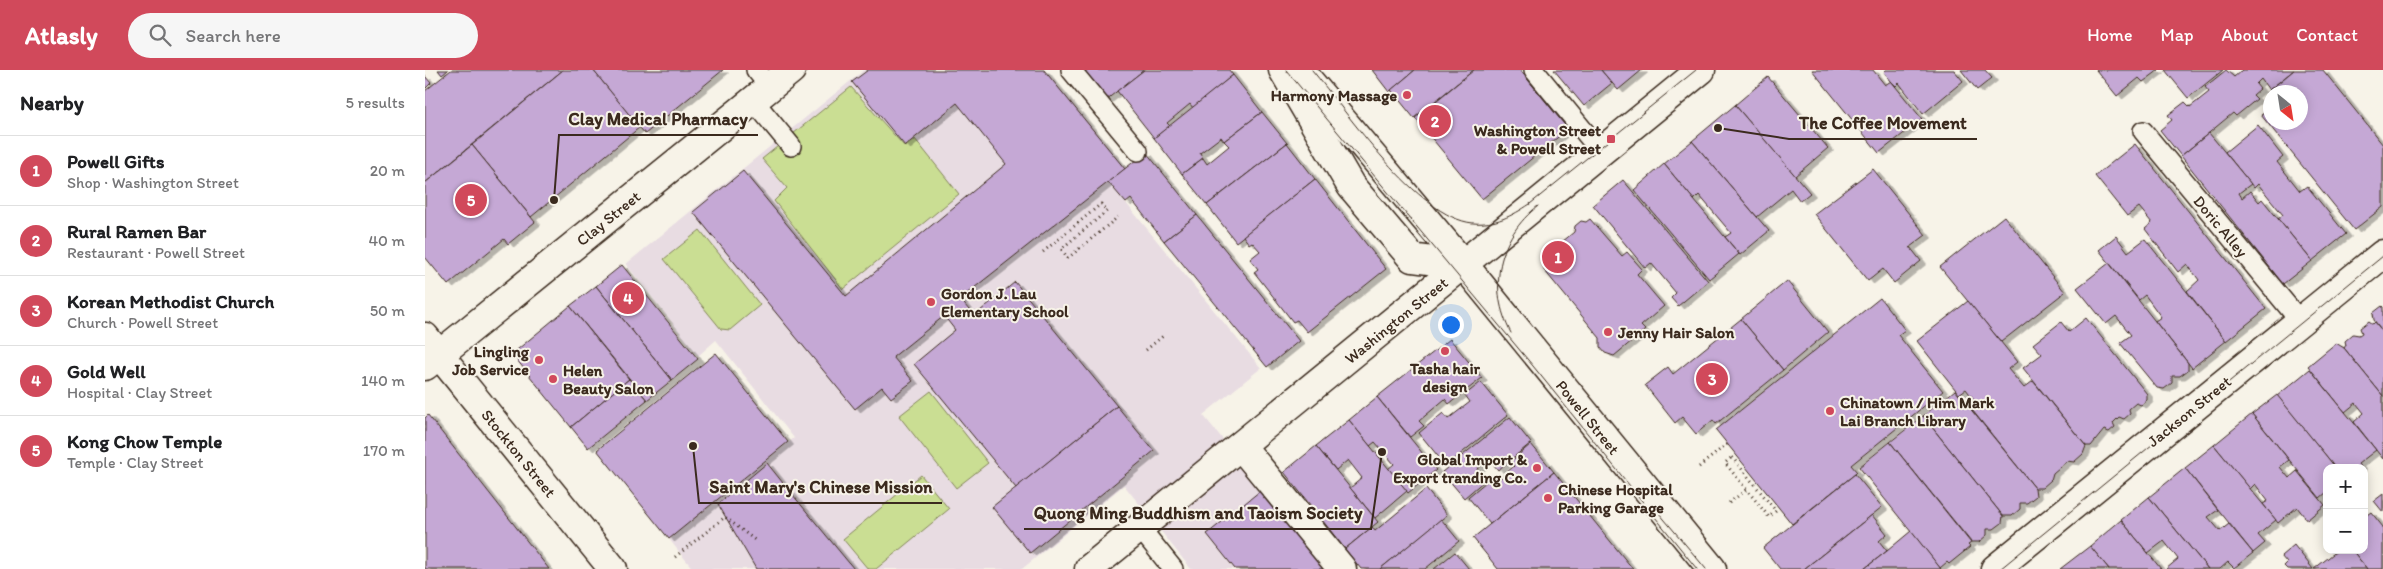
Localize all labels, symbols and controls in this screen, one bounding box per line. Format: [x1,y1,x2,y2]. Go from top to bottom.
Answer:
search box [128,13,478,58]
text: Atlasly [25,21,98,50]
icon: search [146,21,174,49]
text: Search here [186,24,281,47]
text: Home [2087,24,2133,46]
text: Map [2161,24,2194,46]
text: About [2222,24,2268,46]
text: Contact [2296,24,2358,46]
north arrow [2263,85,2308,130]
place label: Harmony Massage [1271,86,1397,106]
marker: Harmony Massage [1401,89,1413,101]
text: Nearby [20,90,84,115]
text: 5 results [345,93,405,112]
callout: Clay Medical Pharmacy [559,102,758,135]
pin: 2 [1419,102,1451,140]
callout: The Coffee Movement [1789,106,1977,139]
text: Clay Medical Pharmacy [568,108,748,130]
text: The Coffee Movement [1798,112,1967,134]
place label: Washington Street & Powell Street [1474,121,1601,158]
marker: Washington Street & Powell Street [1605,133,1617,145]
text: Powell Gifts [67,150,164,173]
text: 1 [32,161,40,180]
text: 20 m [370,161,405,180]
text: Shop · Washington Street [67,173,239,192]
pin: 5 [455,181,487,219]
street label: Clay Street [572,187,644,250]
street label: Doric Alley [2189,192,2252,261]
text: Rural Ramen Bar [67,220,206,243]
text: 2 [32,231,40,250]
text: 40 m [368,231,405,250]
pin: 1 [1542,238,1574,276]
text: Restaurant · Powell Street [67,243,245,262]
street label: Washington Street [1341,273,1452,368]
pin: 4 [612,279,644,317]
place label: Gordon J. Lau Elementary School [941,284,1069,322]
text: Korean Methodist Church [67,290,274,313]
marker: Gordon J. Lau Elementary School [925,296,937,308]
text: 3 [32,301,40,320]
text: 50 m [370,301,405,320]
your location [1438,312,1464,338]
text: Church · Powell Street [67,313,218,332]
place label: Jenny Hair Salon [1617,323,1735,343]
marker: Jenny Hair Salon [1602,326,1614,338]
place label: Lingling Job Service [451,342,530,379]
marker: Tasha hair design [1439,345,1451,357]
marker: Lingling Job Service [533,354,545,366]
place label: Tasha hair design [1409,359,1481,397]
text: Gold Well [67,360,146,383]
pin: 3 [1696,360,1728,398]
place label: Helen Beauty Salon [563,361,655,399]
text: 4 [31,371,41,390]
text: 140 m [361,371,405,390]
street label: Jackson Street [2144,372,2235,451]
marker: Helen Beauty Salon [547,373,559,385]
street label: Powell Street [1552,376,1623,458]
text: Hospital · Clay Street [67,383,212,402]
place label: Chinatown / Him Mark Lai Branch Library [1840,393,1995,431]
street label: Stockton Street [477,405,560,501]
marker: Chinatown / Him Mark Lai Branch Library [1824,405,1836,417]
text: Kong Chow Temple [67,430,222,453]
text: 5 [32,441,40,460]
text: 170 m [363,441,405,460]
place label: Global Import & Export tranding Co. [1393,450,1528,488]
text: Temple · Clay Street [67,453,203,472]
marker: Global Import & Export tranding Co. [1531,462,1543,474]
map controls [2323,464,2368,554]
button: + [2323,464,2368,509]
callout: Saint Mary's Chinese Mission [699,470,942,503]
text: Saint Mary's Chinese Mission [709,476,933,498]
place label: Chinese Hospital Parking Garage [1558,480,1673,518]
marker: Chinese Hospital Parking Garage [1542,492,1554,504]
callout: Quong Ming Buddhism and Taoism Society [1024,496,1371,529]
text: Quong Ming Buddhism and Taoism Society [1034,502,1363,524]
button: − [2323,509,2368,554]

